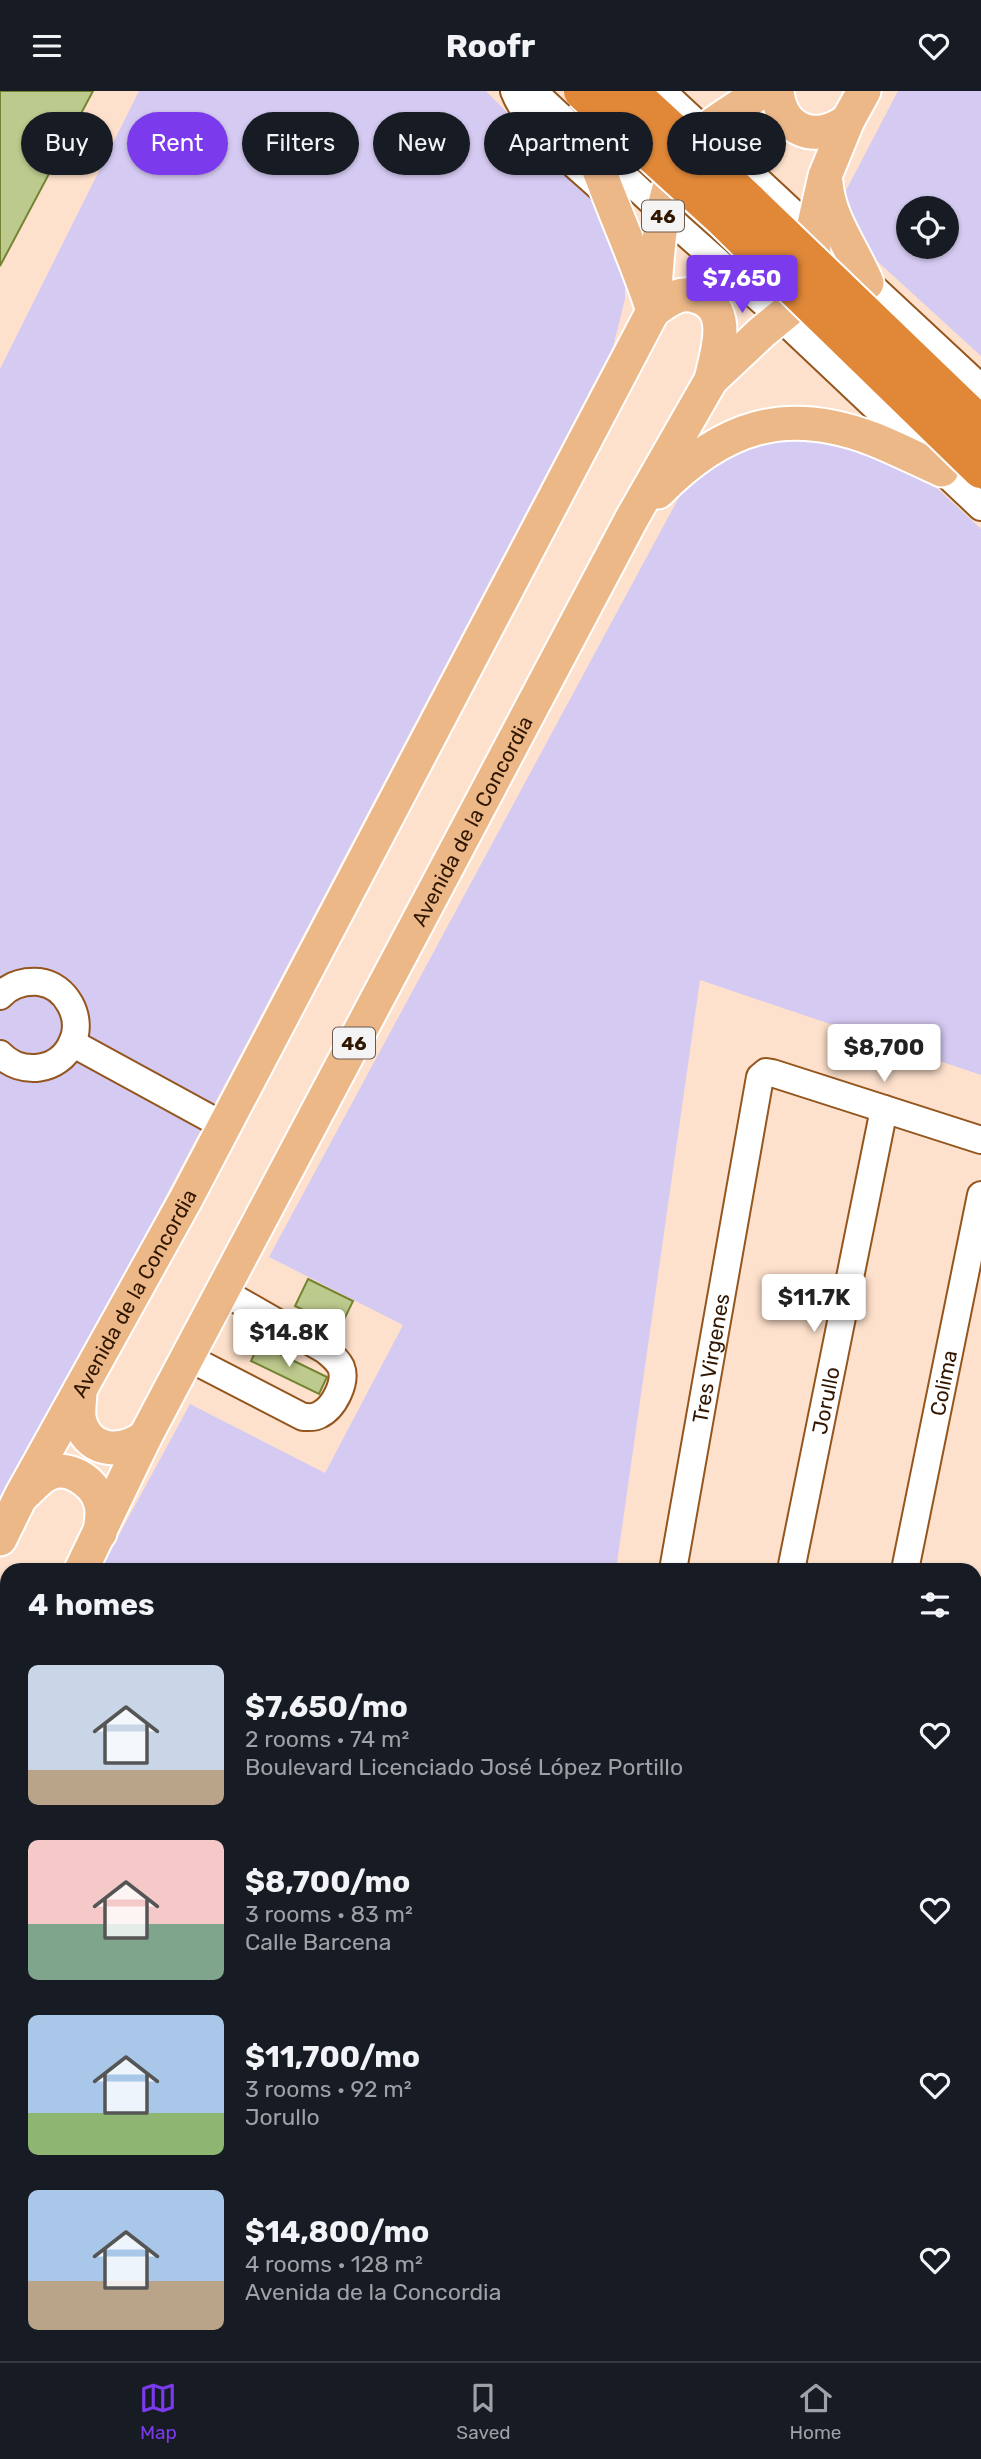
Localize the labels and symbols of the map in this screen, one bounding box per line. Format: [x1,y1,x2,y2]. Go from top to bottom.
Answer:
road number: 46 [642,201,684,231]
pin: $7,650 [685,255,799,315]
street label: Avenida de la Concordia [406,711,537,930]
pin: $8,700 [827,1025,941,1084]
road number: 46 [333,1027,375,1059]
street label: Avenida de la Concordia [66,1185,201,1402]
pin: $11.7K [757,1275,871,1334]
street label: Tres Virgenes [687,1291,734,1425]
pin: $14.8K [232,1309,346,1369]
street label: Colima [924,1348,962,1418]
street label: Jorullo [806,1364,844,1436]

